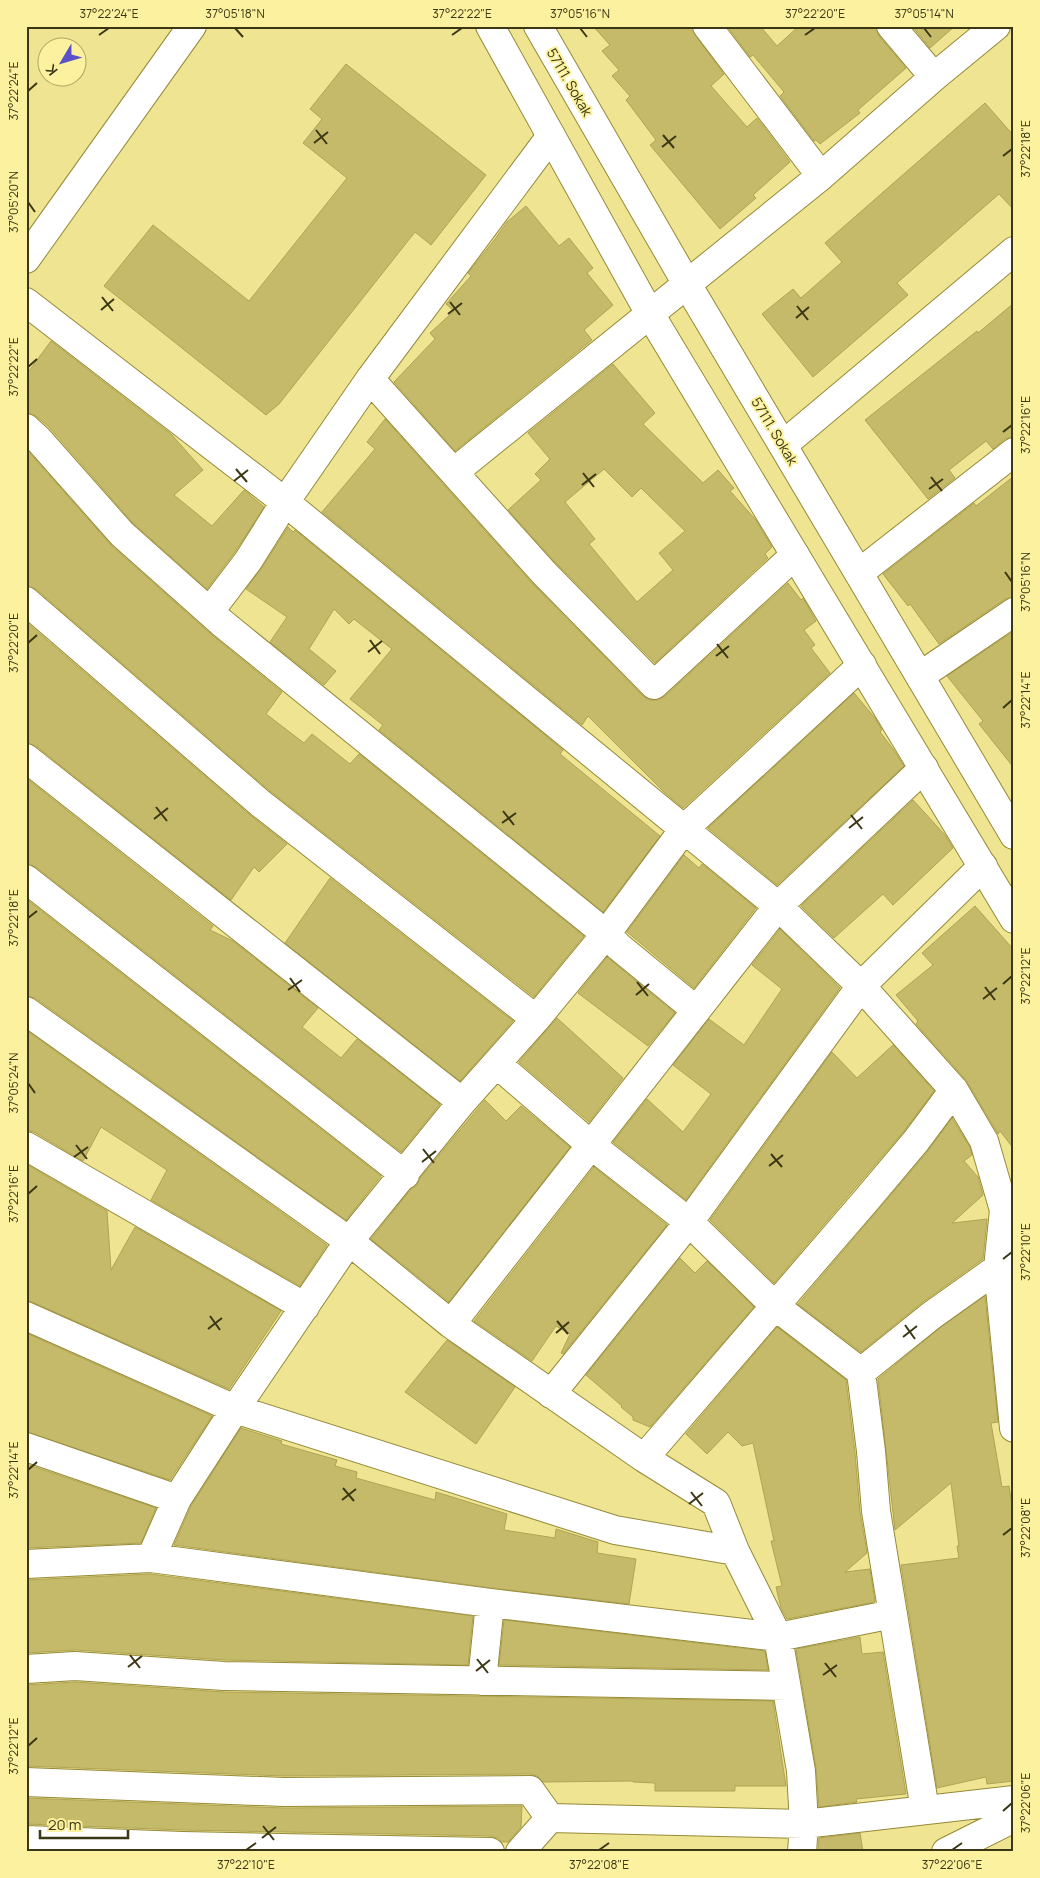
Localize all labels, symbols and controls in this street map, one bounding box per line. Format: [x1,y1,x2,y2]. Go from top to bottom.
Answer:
text: 37°22'24"E [79,5,139,22]
text: 37°05'18"N [205,5,265,22]
text: 37°22'22"E [432,5,492,22]
text: 37°05'16"N [550,5,610,22]
text: 37°22'20"E [785,5,845,22]
text: 37°05'14"N [894,5,954,22]
north arrow [38,38,88,88]
street label: 57111. Sokak [543,44,598,121]
text: K [41,60,62,80]
text: 37°22'24"E [5,61,22,121]
text: 37°22'18"E [1017,120,1034,178]
text: 37°05'20"N [5,171,22,233]
text: 37°22'22"E [5,337,22,397]
street label: 57111. Sokak [747,394,803,469]
text: 37°22'16"E [1017,396,1034,454]
text: 37°05'16"N [1017,552,1034,612]
text: 37°22'20"E [5,613,22,673]
text: 37°22'14"E [1017,671,1034,729]
text: 37°22'18"E [5,889,22,947]
text: 37°22'12"E [1017,947,1034,1005]
text: 37°05'24"N [5,1052,22,1114]
text: 37°22'16"E [5,1165,22,1223]
text: 37°22'10"E [1017,1223,1034,1281]
text: 37°22'14"E [5,1441,22,1499]
text: 37°22'08"E [1017,1498,1034,1558]
text: 37°22'12"E [5,1717,22,1775]
text: 37°22'06"E [1017,1773,1034,1833]
scale bar [40,1808,128,1840]
text: 20 m [48,1814,81,1835]
text: 37°22'10"E [217,1856,275,1873]
text: 37°22'08"E [569,1856,629,1873]
text: 37°22'06"E [922,1856,982,1873]

